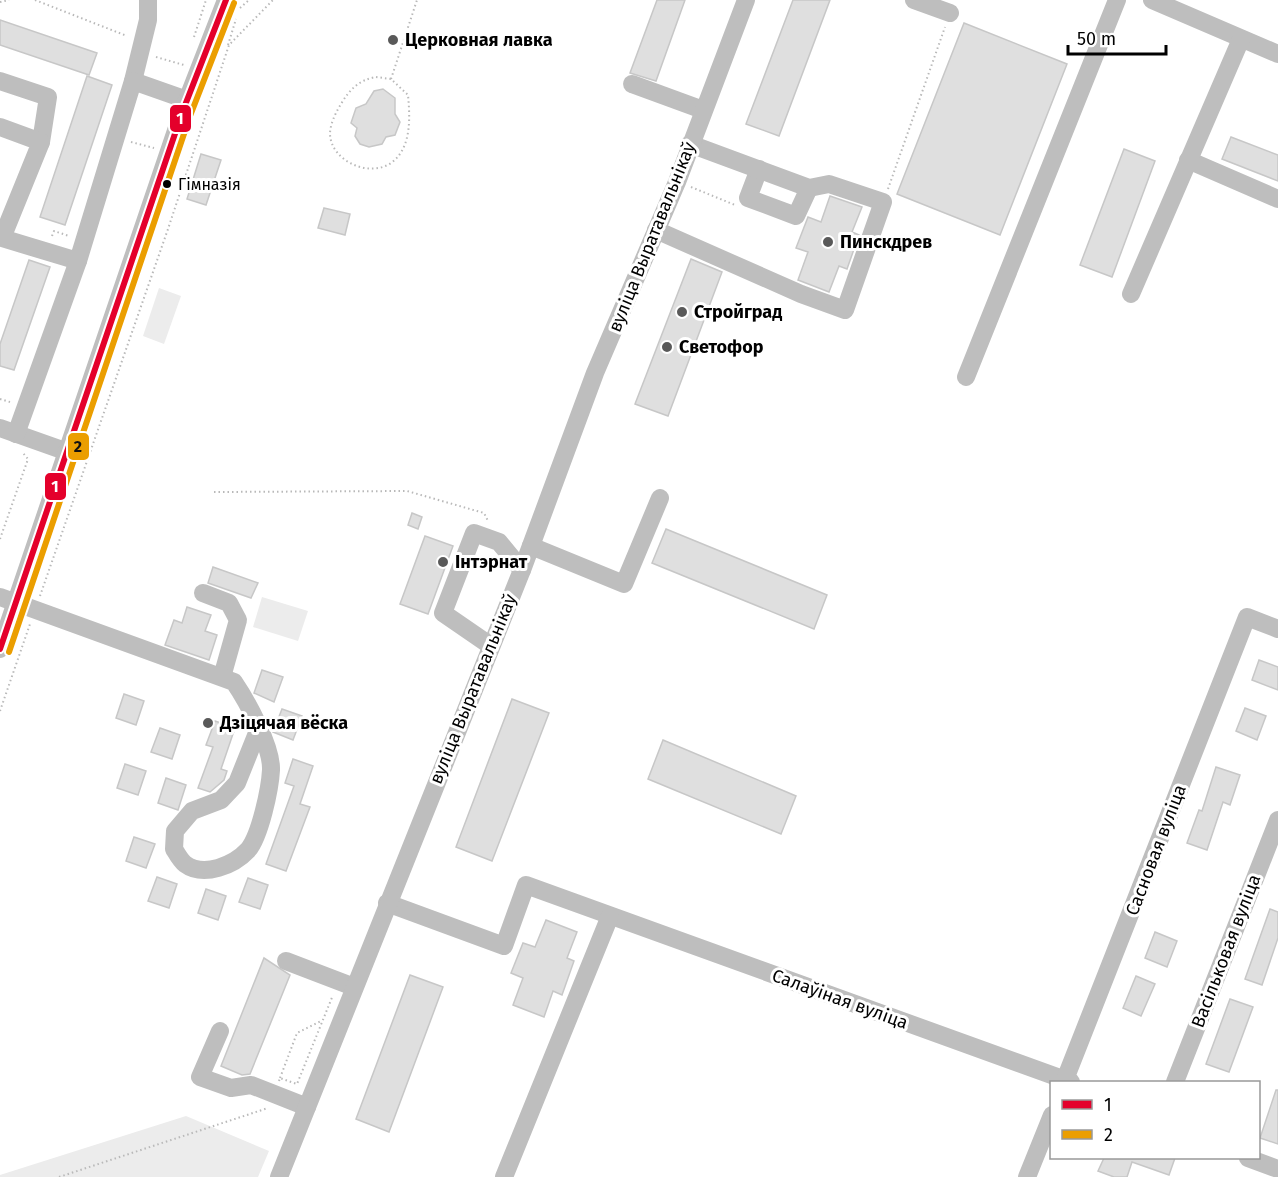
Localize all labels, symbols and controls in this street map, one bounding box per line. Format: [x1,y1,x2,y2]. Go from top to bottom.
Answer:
scale bar [1068,18,1166,56]
text: 50 m [1077,28,1116,50]
place label: Церковная лавка [405,29,553,51]
marker: Церковная лавка [386,33,400,47]
line badge: 1 [169,104,192,133]
text: 1 [176,109,184,128]
street label: вуліца Выратавальнікаў [604,139,700,335]
place label: Гімназія [178,175,241,194]
marker: Гімназія [161,178,173,190]
place label: Пинскдрев [840,231,932,253]
marker: Пинскдрев [821,235,835,249]
place label: Стройград [694,301,782,323]
marker: Стройград [675,305,689,319]
place label: Светофор [679,336,764,358]
marker: Светофор [660,340,674,354]
line badge: 2 [67,432,90,461]
text: 2 [74,437,82,456]
line badge: 1 [44,472,67,501]
text: 1 [51,477,59,496]
place label: Інтэрнат [455,551,528,573]
marker: Інтэрнат [436,555,450,569]
street label: вуліца Выратавальнікаў [425,591,521,787]
place label: Дзіцячая вёска [219,712,348,734]
marker: Дзіцячая вёска [201,716,215,730]
street label: Сасновая вуліца [1121,782,1191,918]
street label: Васільковая вуліца [1187,871,1265,1031]
street label: Салаўіная вуліца [769,964,911,1034]
legend [1050,1081,1260,1159]
text: 1 [1104,1094,1112,1116]
text: 2 [1104,1124,1113,1146]

